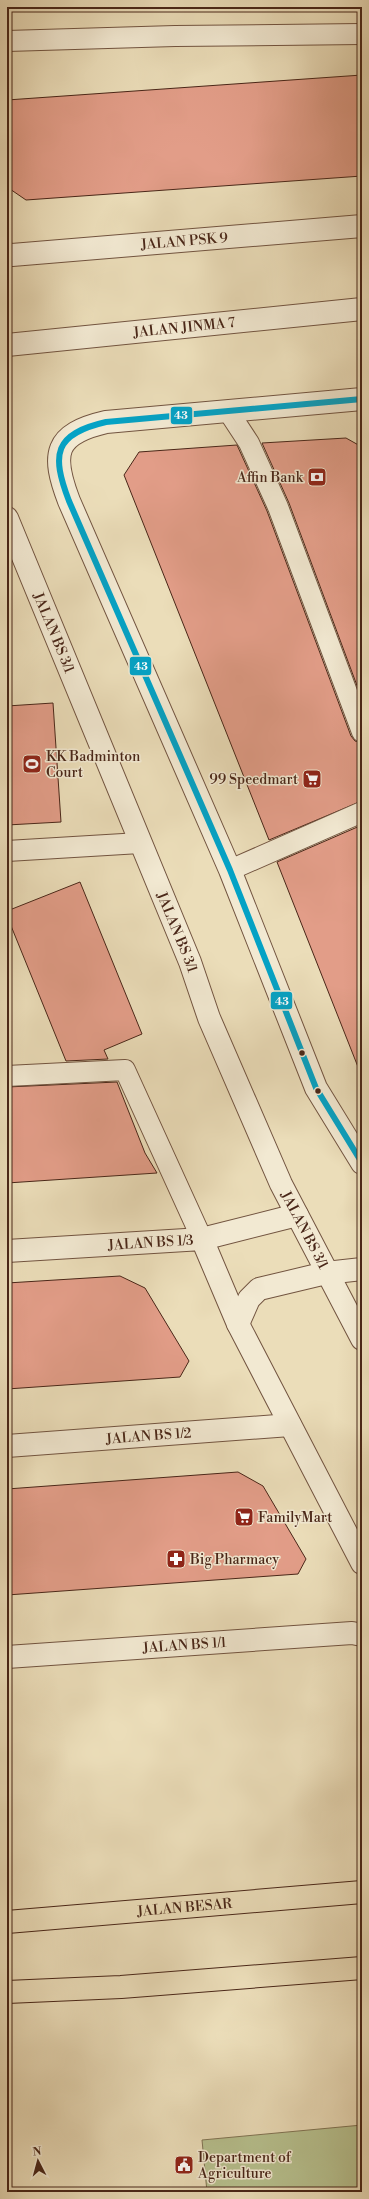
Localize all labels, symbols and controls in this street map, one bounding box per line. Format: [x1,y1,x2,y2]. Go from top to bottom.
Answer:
street label: JALAN PSK 9 [139,229,229,254]
street label: JALAN JINMA 7 [131,314,236,342]
line badge: 43 [170,406,193,425]
text: 43 [174,409,188,423]
bank icon: Affin Bank [306,466,328,488]
place label: Affin Bank [236,469,304,487]
street label: JALAN BS 3/1 [28,589,78,676]
line badge: 43 [129,656,152,676]
text: 43 [134,660,148,674]
place label: KK Badminton Court [46,748,141,782]
sports icon: KK Badminton Court [21,753,43,775]
supermarket icon: 99 Speedmart [301,768,323,790]
place label: 99 Speedmart [209,771,298,789]
street label: JALAN BS 3/1 [152,889,201,975]
line badge: 43 [270,991,293,1010]
text: 43 [275,995,289,1009]
unlabelled marker [297,1048,307,1058]
unlabelled marker [313,1086,323,1096]
street label: JALAN BS 3/1 [276,1187,332,1272]
street label: JALAN BS 1/3 [107,1232,194,1255]
street label: JALAN BS 1/2 [104,1424,192,1449]
supermarket icon: FamilyMart [233,1506,255,1528]
place label: FamilyMart [258,1509,332,1527]
pharmacy icon: Big Pharmacy [165,1548,187,1570]
place label: Big Pharmacy [189,1551,279,1569]
street label: JALAN BS 1/1 [141,1634,227,1658]
street label: JALAN BESAR [135,1895,233,1921]
north arrow [18,2141,58,2181]
text: N [32,2145,42,2159]
place label: Department of Agriculture [197,2149,292,2183]
public building icon: Department of Agriculture [173,2154,195,2176]

